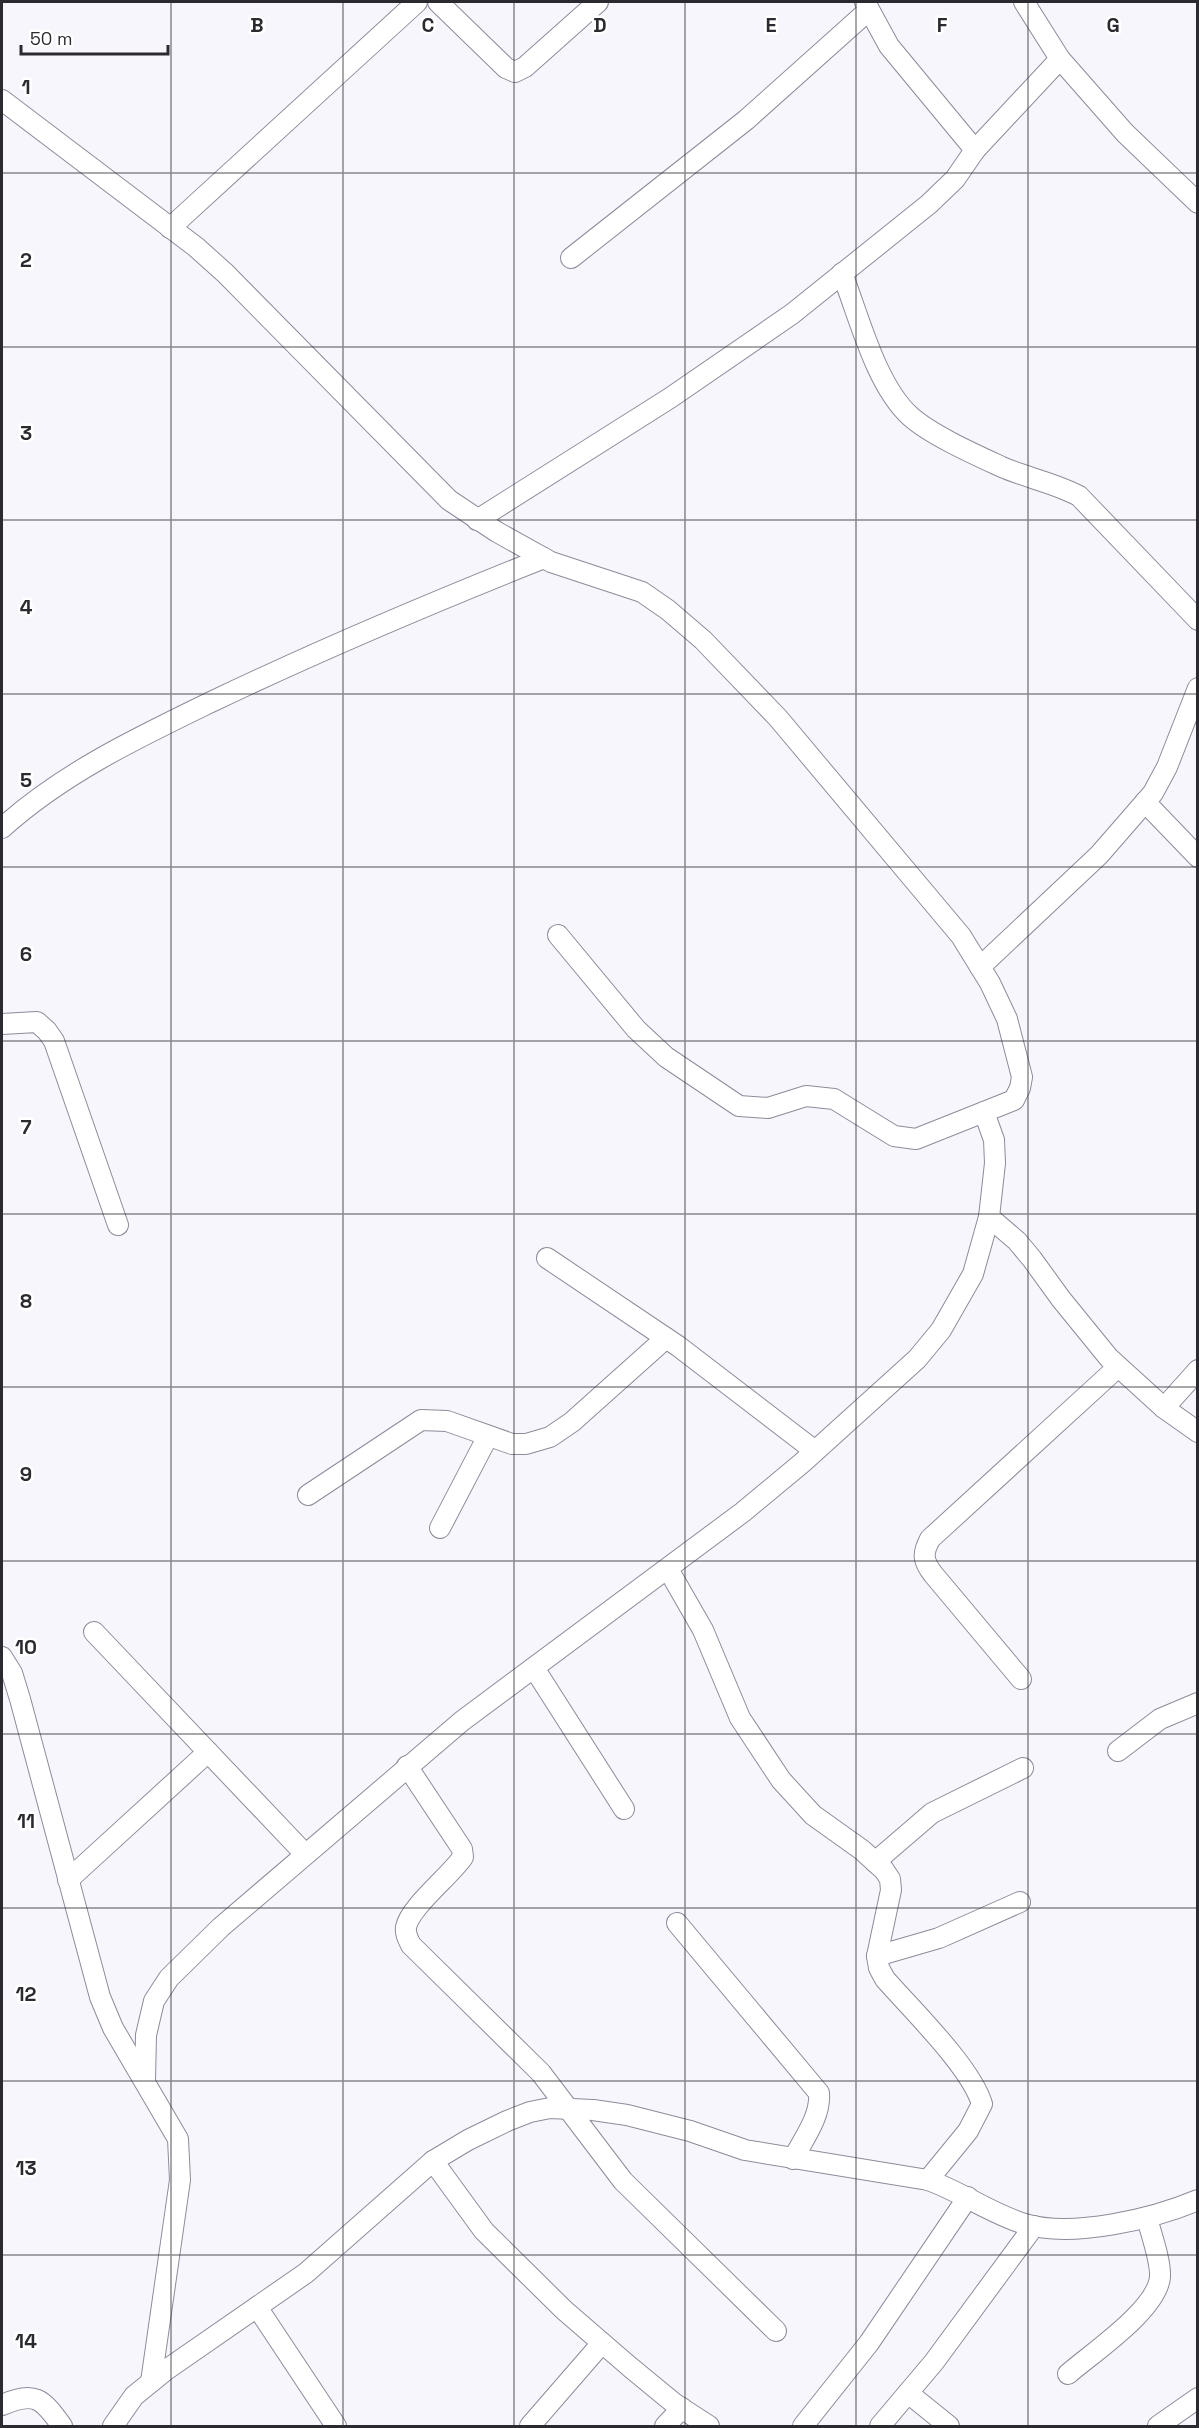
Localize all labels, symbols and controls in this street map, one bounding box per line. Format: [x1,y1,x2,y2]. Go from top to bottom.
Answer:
text: B [250,12,264,38]
text: C [422,12,435,38]
text: D [593,12,607,38]
text: E [765,12,777,38]
text: F [937,12,948,38]
text: G [1106,12,1120,38]
scale bar [21,18,168,56]
text: 50 m [30,27,72,50]
text: 1 [21,74,31,100]
text: 2 [20,247,32,273]
text: 3 [20,420,32,446]
text: 4 [20,594,33,620]
text: 5 [20,767,32,793]
text: 6 [20,941,32,967]
text: 7 [20,1114,32,1140]
text: 8 [20,1288,32,1314]
text: 9 [20,1461,32,1487]
text: 10 [15,1634,37,1660]
text: 11 [17,1808,35,1834]
text: 12 [16,1981,37,2007]
text: 13 [15,2155,37,2181]
text: 14 [15,2328,37,2354]

